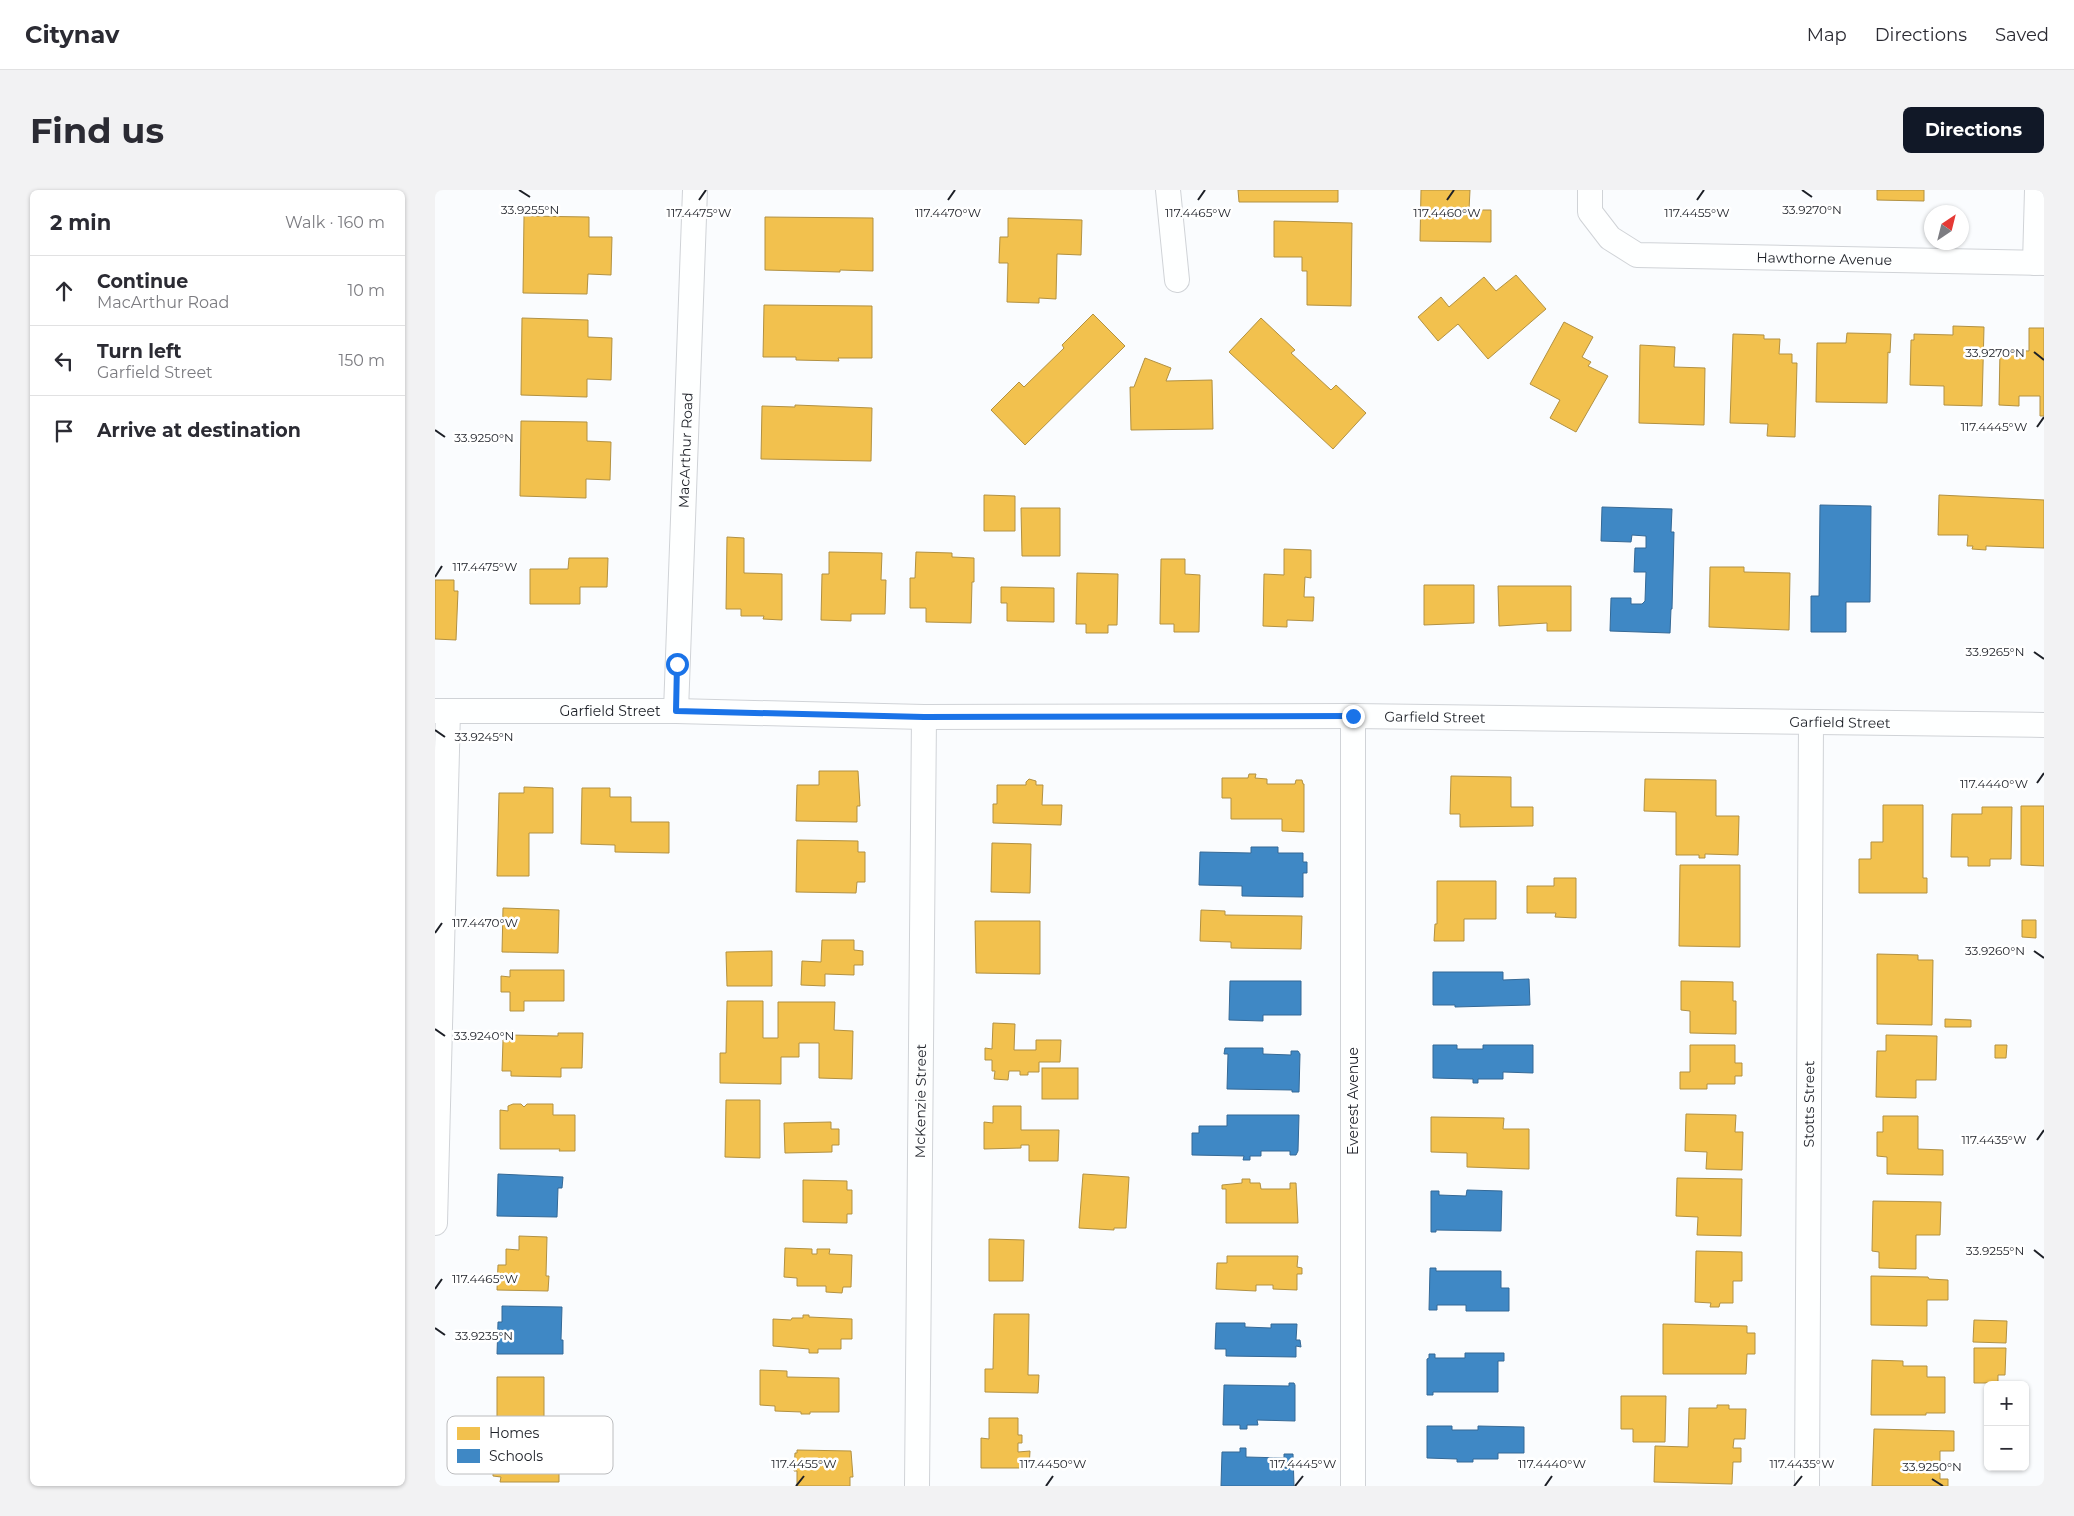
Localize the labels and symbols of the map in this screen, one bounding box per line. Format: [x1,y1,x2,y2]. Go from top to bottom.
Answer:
text: 33.9255°N [501,202,559,217]
text: 33.9270°N [1782,202,1842,217]
text: 117.4475°W [667,205,731,220]
text: 117.4470°W [915,205,981,220]
text: 117.4465°W [1165,205,1231,220]
text: 117.4460°W [1413,205,1481,220]
text: 117.4455°W [1664,205,1730,220]
north arrow [1924,205,1969,250]
street label: Hawthorne Avenue [1756,248,1892,269]
text: 33.9270°N [1965,345,2025,360]
street label: MacArthur Road [674,392,697,508]
text: 117.4445°W [1961,419,2027,434]
text: 33.9250°N [454,430,514,445]
text: 117.4475°W [453,559,517,574]
text: 33.9265°N [1966,644,2024,659]
route start [666,653,689,676]
street label: Garfield Street [559,702,661,720]
route end [1342,705,1365,728]
street label: Garfield Street [1384,707,1486,727]
street label: Garfield Street [1789,713,1891,732]
text: 33.9245°N [454,729,514,744]
text: 117.4440°W [1960,776,2028,791]
text: 117.4470°W [452,915,518,930]
text: 33.9260°N [1965,943,2025,958]
text: 33.9240°N [454,1028,514,1043]
street label: McKenzie Street [911,1043,930,1158]
street label: Everest Avenue [1344,1047,1362,1155]
street label: Stotts Street [1800,1060,1818,1148]
text: 117.4435°W [1961,1132,2027,1147]
text: 33.9255°N [1966,1243,2024,1258]
text: 117.4465°W [452,1271,518,1286]
text: 33.9235°N [455,1328,513,1343]
legend [447,1416,613,1474]
text: Homes [489,1424,539,1442]
text: Schools [489,1447,543,1465]
text: 117.4455°W [771,1456,837,1471]
text: 117.4450°W [1020,1456,1086,1471]
text: 117.4445°W [1270,1456,1336,1471]
text: 117.4440°W [1518,1456,1586,1471]
text: 117.4435°W [1769,1456,1835,1471]
text: 33.9250°N [1902,1459,1962,1474]

